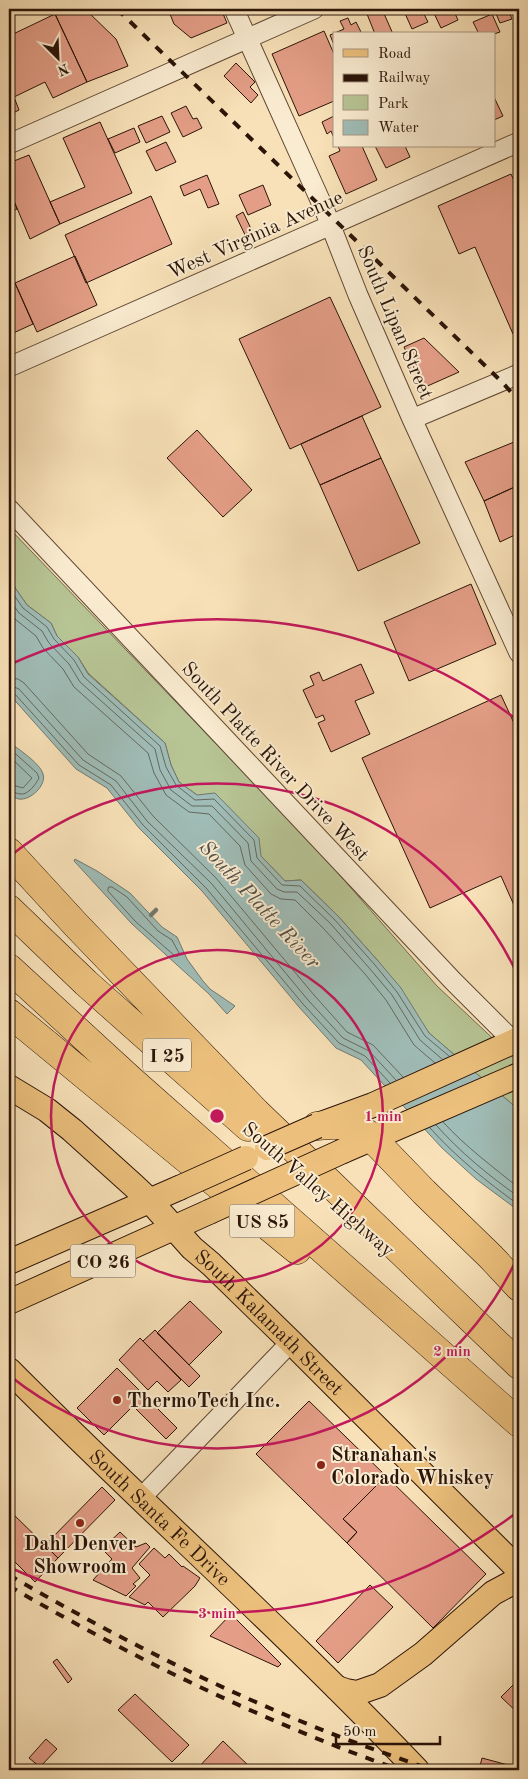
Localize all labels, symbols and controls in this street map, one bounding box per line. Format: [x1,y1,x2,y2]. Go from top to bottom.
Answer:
north arrow [32,32,82,82]
legend [333,32,496,148]
text: Road [378,47,412,62]
text: N [55,60,71,78]
text: Railway [378,71,431,86]
text: Park [378,97,409,112]
text: Water [378,121,419,136]
street label: West Virginia Avenue [165,188,346,283]
street label: South Lipan Street [353,243,436,403]
street label: South Platte River Drive West [177,659,372,866]
water label: South Platte River [194,837,324,974]
road number: I 25 [143,1038,191,1072]
centre of rings [208,1107,226,1125]
text: 1 min [364,1110,402,1125]
street label: South Valley Highway [238,1119,398,1262]
road number: US 85 [230,1204,294,1238]
road number: CO 26 [70,1244,136,1278]
street label: South Kalamath Street [190,1247,346,1400]
text: 2 min [433,1345,471,1360]
place label: ThermoTech Inc. [127,1392,280,1412]
marker: ThermoTech Inc. [111,1394,123,1406]
place label: Stranahan's Colorado Whiskey [331,1446,494,1489]
street label: South Santa Fe Drive [84,1447,233,1591]
marker: Stranahan's Colorado Whiskey [315,1459,327,1471]
marker: Dahl Denver Showroom [74,1517,86,1529]
place label: Dahl Denver Showroom [24,1535,137,1578]
text: 3 min [198,1607,236,1622]
scale bar [336,1714,439,1746]
text: 50 m [343,1725,377,1740]

